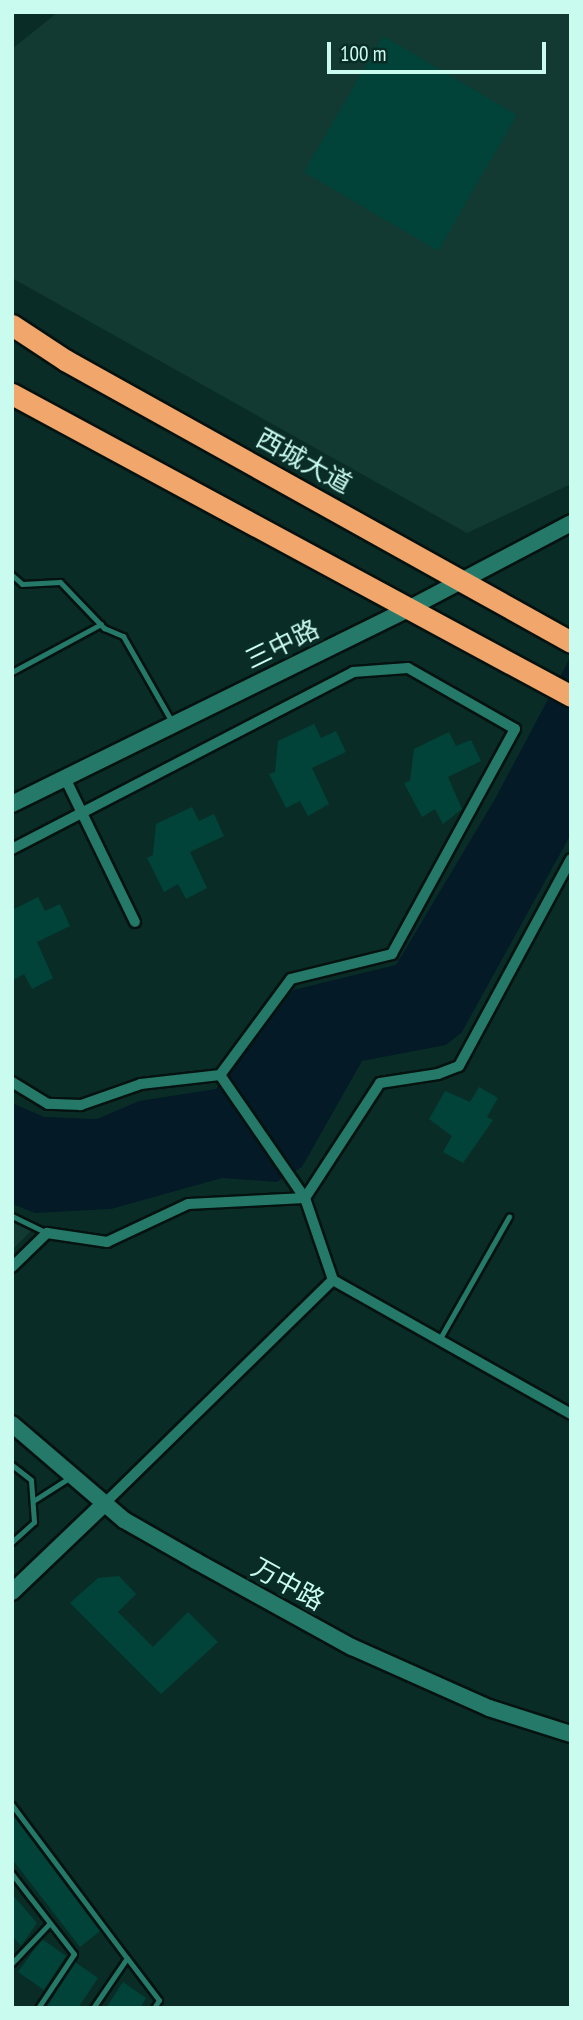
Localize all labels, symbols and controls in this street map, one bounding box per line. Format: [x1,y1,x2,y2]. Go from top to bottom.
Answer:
scale bar [331,28,550,72]
text: 100 m [340,40,386,67]
street label: 西城大道 [251,422,357,500]
street label: 三中路 [240,613,324,675]
street label: 万中路 [246,1551,330,1617]

